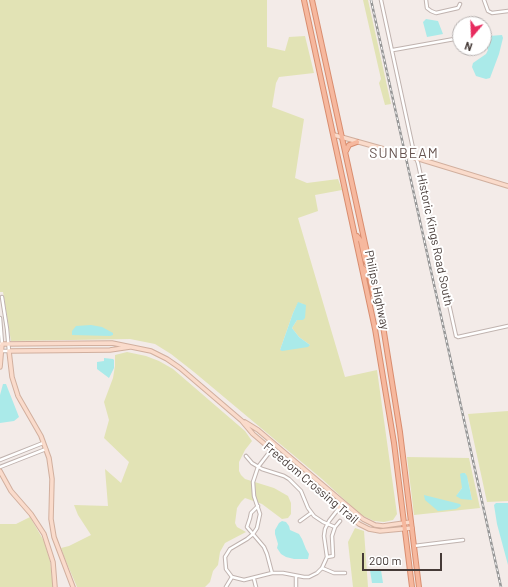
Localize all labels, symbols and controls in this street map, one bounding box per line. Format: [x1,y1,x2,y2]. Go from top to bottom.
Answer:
north arrow [452,16,492,56]
text: N [463,40,474,54]
district label: SUNBEAM [369,145,439,161]
street label: Historic Kings Road South [414,173,456,307]
street label: Philips Highway [362,249,392,331]
street label: Freedom Crossing Trail [261,439,361,527]
scale bar [364,545,444,571]
text: 200 m [369,553,401,567]

